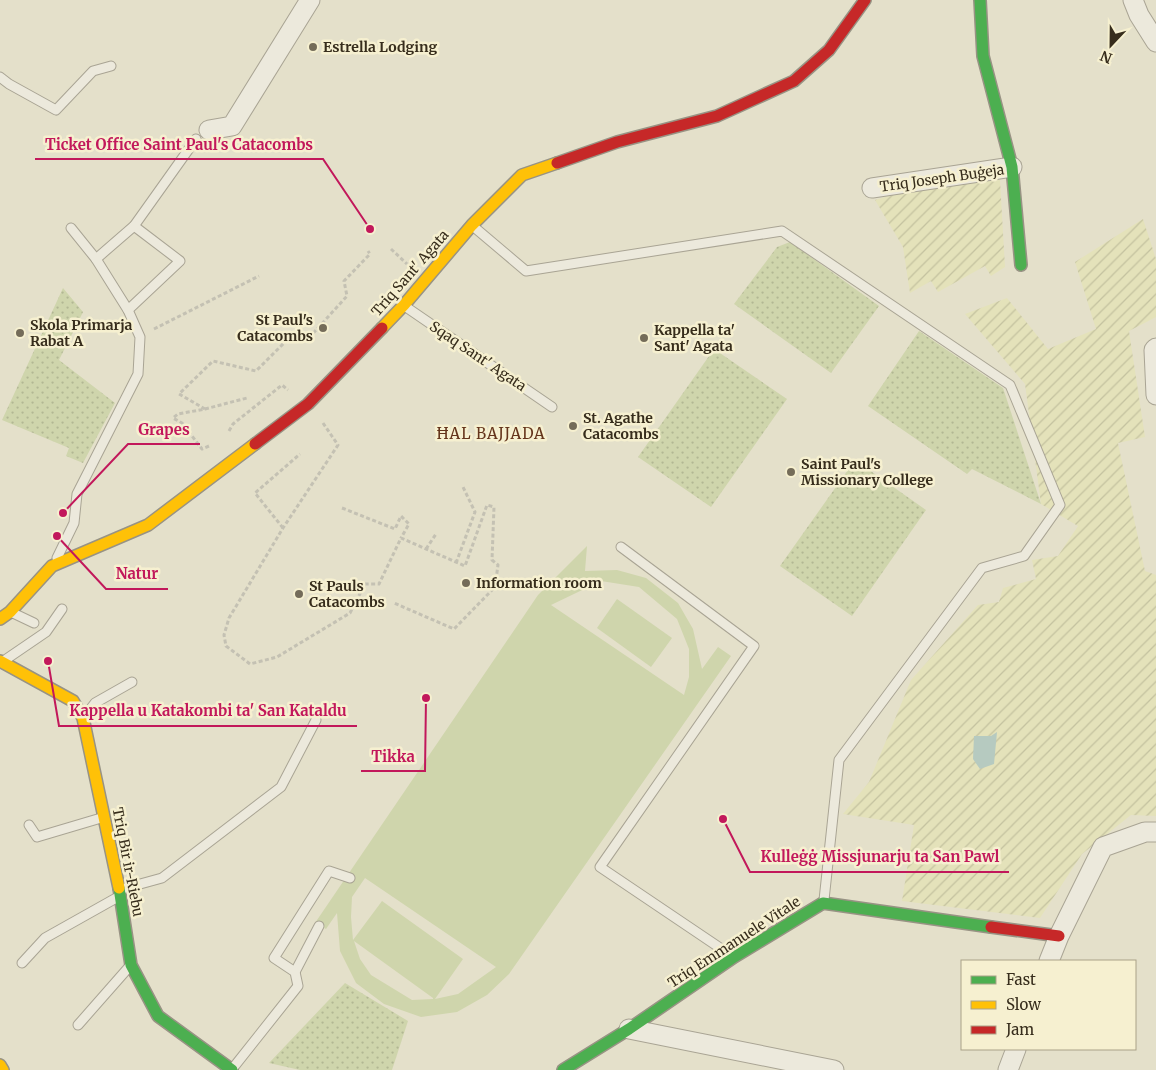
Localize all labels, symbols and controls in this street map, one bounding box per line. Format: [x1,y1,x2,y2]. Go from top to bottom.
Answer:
north arrow [1086,20,1136,70]
place label: Estrella Lodging [323,38,438,56]
marker: Estrella Lodging [307,41,319,53]
text: N [1098,47,1115,67]
callout: Ticket Office Saint Paul's Catacombs [35,129,323,159]
text: Ticket Office Saint Paul's Catacombs [45,135,313,154]
street label: Triq Joseph Buġeja [879,160,1006,196]
street label: Triq Sant' Agata [368,226,453,320]
place label: St Paul's Catacombs [237,311,313,345]
place label: Skola Primarja Rabat A [30,316,133,350]
street label: Sqaq Sant' Agata [426,317,530,395]
place label: Kappella ta' Sant' Agata [654,321,735,355]
marker: St Paul's Catacombs [317,322,329,334]
marker: Skola Primarja Rabat A [14,327,26,339]
marker: Kappella ta' Sant' Agata [638,332,650,344]
place label: St. Agathe Catacombs [583,409,659,443]
callout: Grapes [128,414,200,444]
text: Grapes [138,420,190,439]
marker: St. Agathe Catacombs [567,420,579,432]
district label: ĦAL BAJJADA [436,424,546,443]
place label: Saint Paul's Missionary College [801,455,934,489]
marker: Saint Paul's Missionary College [785,466,797,478]
callout: Natur [106,559,168,589]
text: Natur [116,564,158,583]
place label: Information room [476,574,602,592]
place label: St Pauls Catacombs [309,577,385,611]
marker: Information room [460,577,472,589]
marker: St Pauls Catacombs [293,588,305,600]
callout: Kappella u Katakombi ta' San Kataldu [59,696,357,726]
text: Kappella u Katakombi ta' San Kataldu [69,701,347,720]
callout: Tikka [361,741,425,771]
text: Tikka [371,747,415,766]
street label: Triq Bir ir-Riebu [109,806,147,918]
callout: Kulleġġ Missjunarju ta San Pawl [750,842,1009,872]
text: Kulleġġ Missjunarju ta San Pawl [761,847,1000,866]
street label: Triq Emmanuele Vitale [664,892,804,992]
legend [961,960,1136,1050]
text: Fast [1006,970,1036,989]
text: Slow [1006,995,1041,1014]
text: Jam [1005,1020,1034,1039]

